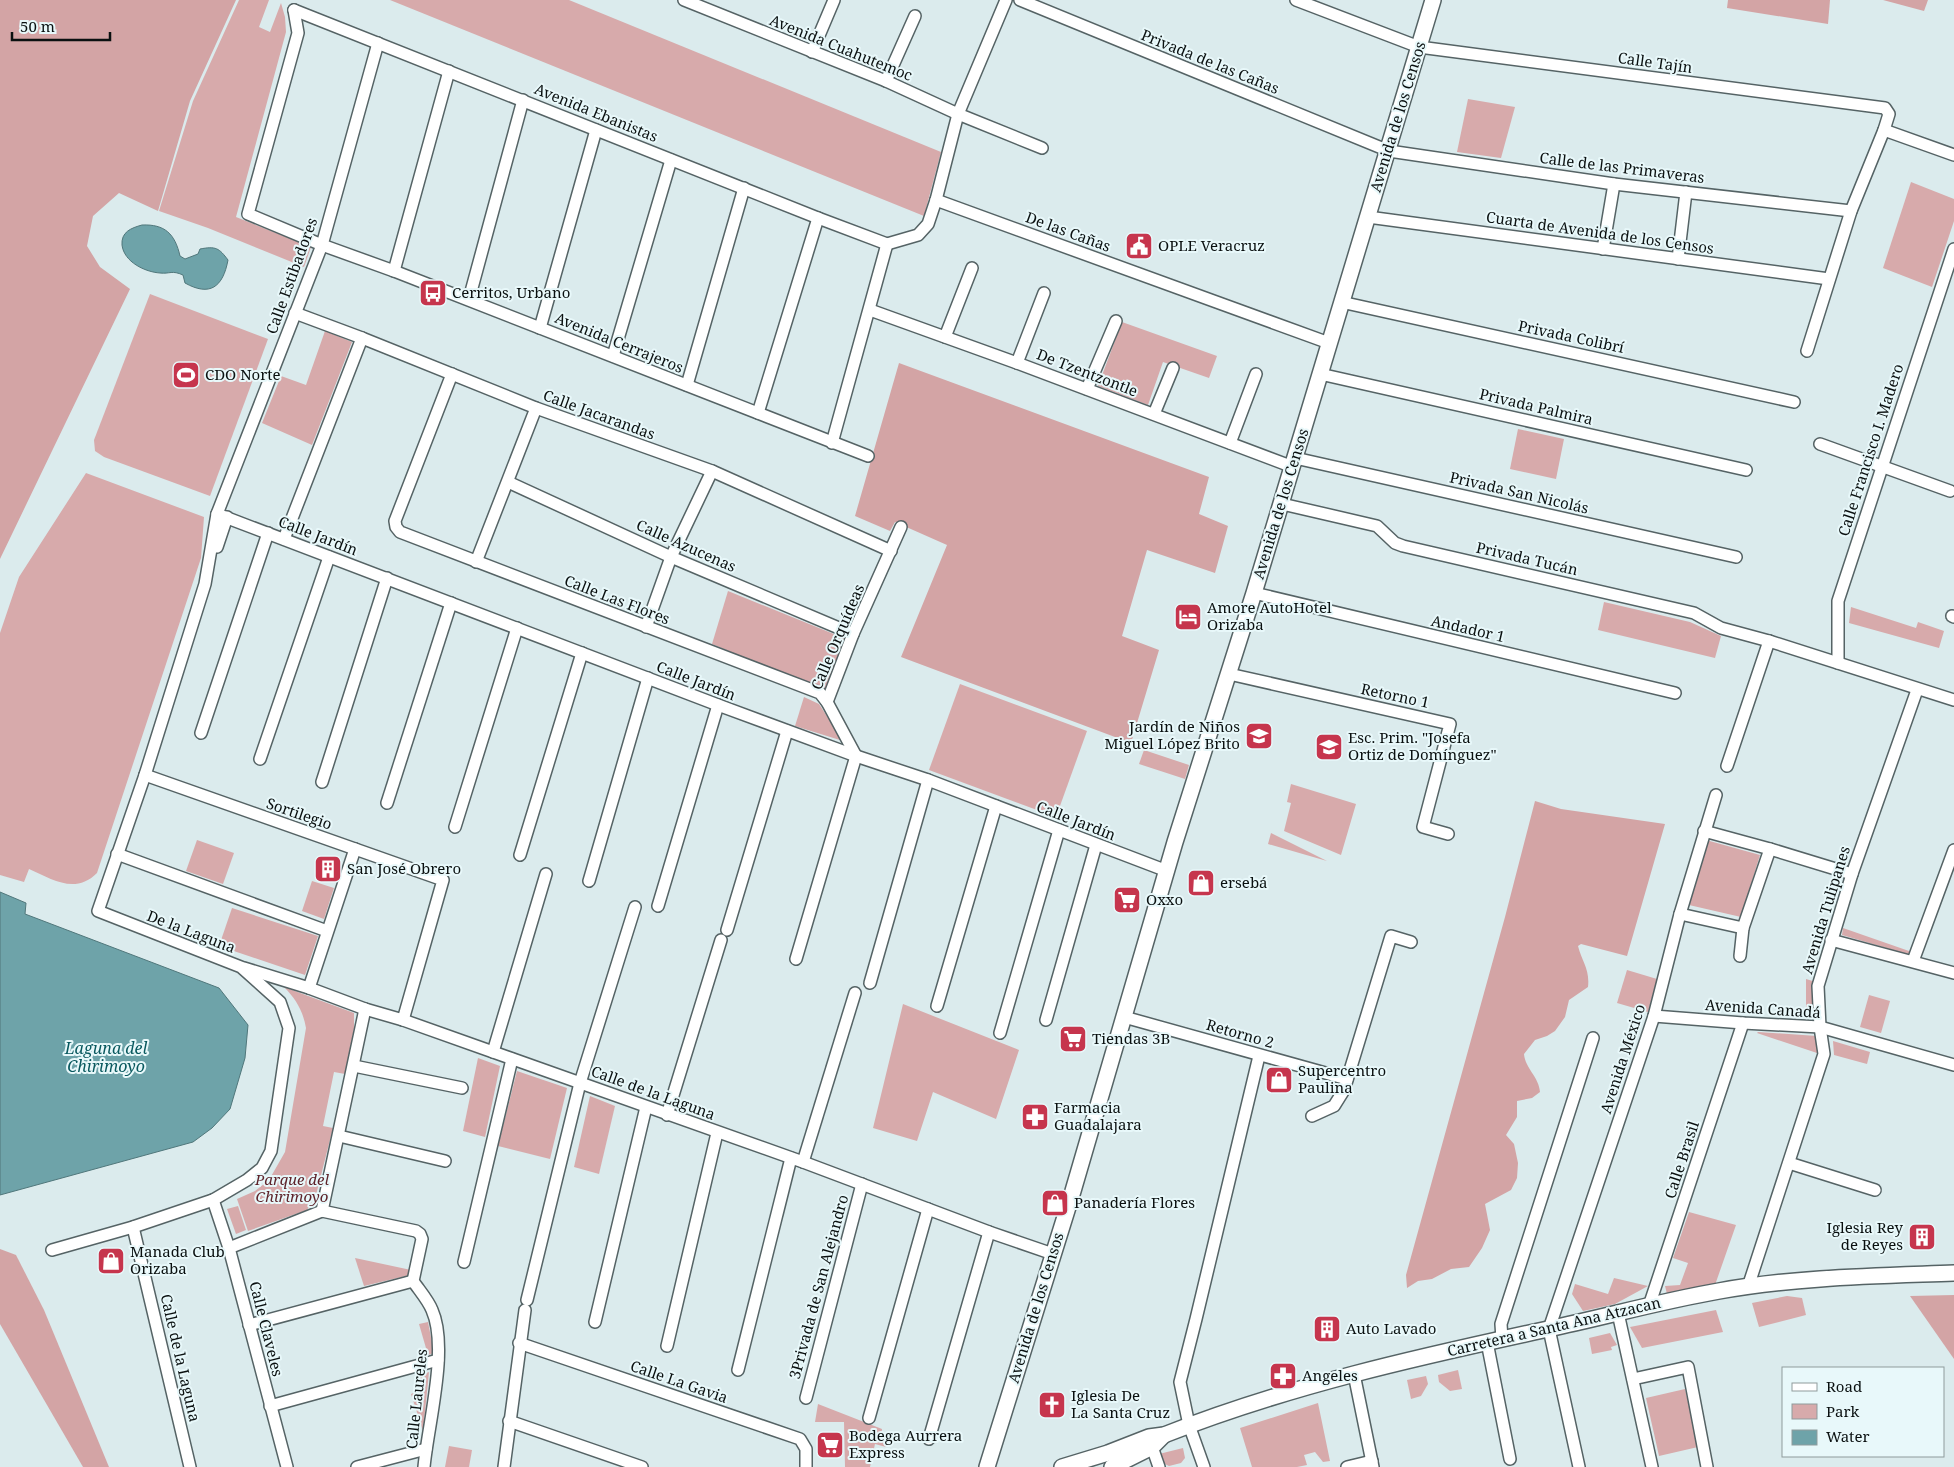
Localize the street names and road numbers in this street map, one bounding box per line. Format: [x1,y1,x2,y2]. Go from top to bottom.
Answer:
street label: Avenida Cuahutemoc [767,9,916,85]
street label: Privada de las Cañas [1138,24,1283,98]
street label: Avenida de los Censos [1365,39,1430,195]
street label: Calle Tajín [1617,47,1694,77]
street label: Avenida Ebanistas [532,78,661,146]
street label: Calle de las Primaveras [1539,147,1706,187]
street label: De las Cañas [1023,206,1114,256]
street label: Cuarta de Avenida de los Censos [1485,206,1715,258]
street label: Calle Estibadores [261,214,321,337]
street label: Avenida Cerrajeros [552,307,687,377]
street label: Privada Colibrí [1516,315,1626,357]
street label: De Tzentzontle [1034,344,1141,401]
street label: Calle Francisco I. Madero [1833,361,1907,538]
street label: Privada Palmira [1477,383,1595,429]
street label: Calle Jacarandas [541,385,658,444]
street label: Avenida de los Censos [1248,426,1313,582]
street label: Privada San Nicolás [1448,466,1591,518]
street label: Calle Jardín [276,511,361,559]
street label: Calle Azucenas [633,514,740,576]
street label: Privada Tucán [1474,537,1580,580]
street label: Calle Las Flores [562,570,673,628]
street label: Calle Orquídeas [806,580,868,693]
street label: Andador 1 [1429,610,1507,646]
street label: Calle Jardín [654,656,739,704]
street label: Retorno 1 [1359,678,1431,712]
street label: Sortilegio [264,793,335,834]
street label: Calle Jardín [1034,796,1119,844]
street label: Avenida Tulipanes [1796,843,1854,976]
street label: De la Laguna [144,905,239,957]
street label: Avenida Canadá [1705,994,1822,1022]
street label: Avenida México [1595,1001,1649,1116]
street label: Retorno 2 [1204,1014,1276,1052]
street label: Calle de la Laguna [589,1060,718,1124]
street label: Calle Brasil [1659,1118,1703,1201]
street label: 3Privada de San Alejandro [784,1192,852,1381]
street label: Avenida de los Censos [1003,1230,1068,1386]
street label: Calle Claveles [245,1279,289,1379]
street label: Calle de la Laguna [157,1292,205,1424]
street label: Carretera a Santa Ana Atzacan [1445,1292,1663,1360]
street label: Calle Laureles [401,1348,431,1450]
street label: Calle La Gavia [628,1355,731,1407]

